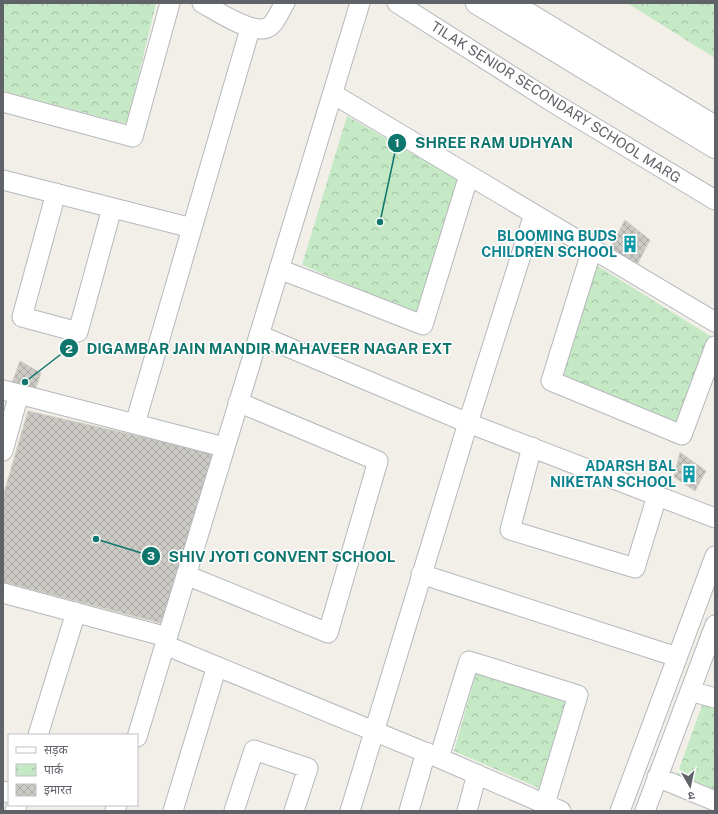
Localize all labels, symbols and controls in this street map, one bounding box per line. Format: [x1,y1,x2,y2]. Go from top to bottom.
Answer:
street label: TILAK SENIOR SECONDARY SCHOOL MARG [428,18,684,186]
callout: SHREE RAM UDHYAN [387,130,581,157]
text: SHREE RAM UDHYAN [415,134,573,151]
text: 1 [394,136,400,150]
place label: BLOOMING BUDS CHILDREN SCHOOL [481,228,617,260]
building icon: BLOOMING BUDS CHILDREN SCHOOL [620,234,640,254]
callout: DIGAMBAR JAIN MANDIR MAHAVEER NAGAR EXT [59,335,460,362]
text: DIGAMBAR JAIN MANDIR MAHAVEER NAGAR EXT [86,340,452,357]
text: 2 [65,342,73,356]
place label: ADARSH BAL NIKETAN SCHOOL [550,458,676,490]
building icon: ADARSH BAL NIKETAN SCHOOL [679,464,699,484]
callout: SHIV JYOTI CONVENT SCHOOL [141,543,404,570]
text: SHIV JYOTI CONVENT SCHOOL [169,548,396,565]
text: 3 [147,549,155,563]
legend [8,734,138,806]
text: सड़क [44,743,69,757]
text: पार्क [44,763,64,777]
north arrow [670,766,710,806]
text: इमारत [44,783,73,797]
text: उ [687,789,696,802]

